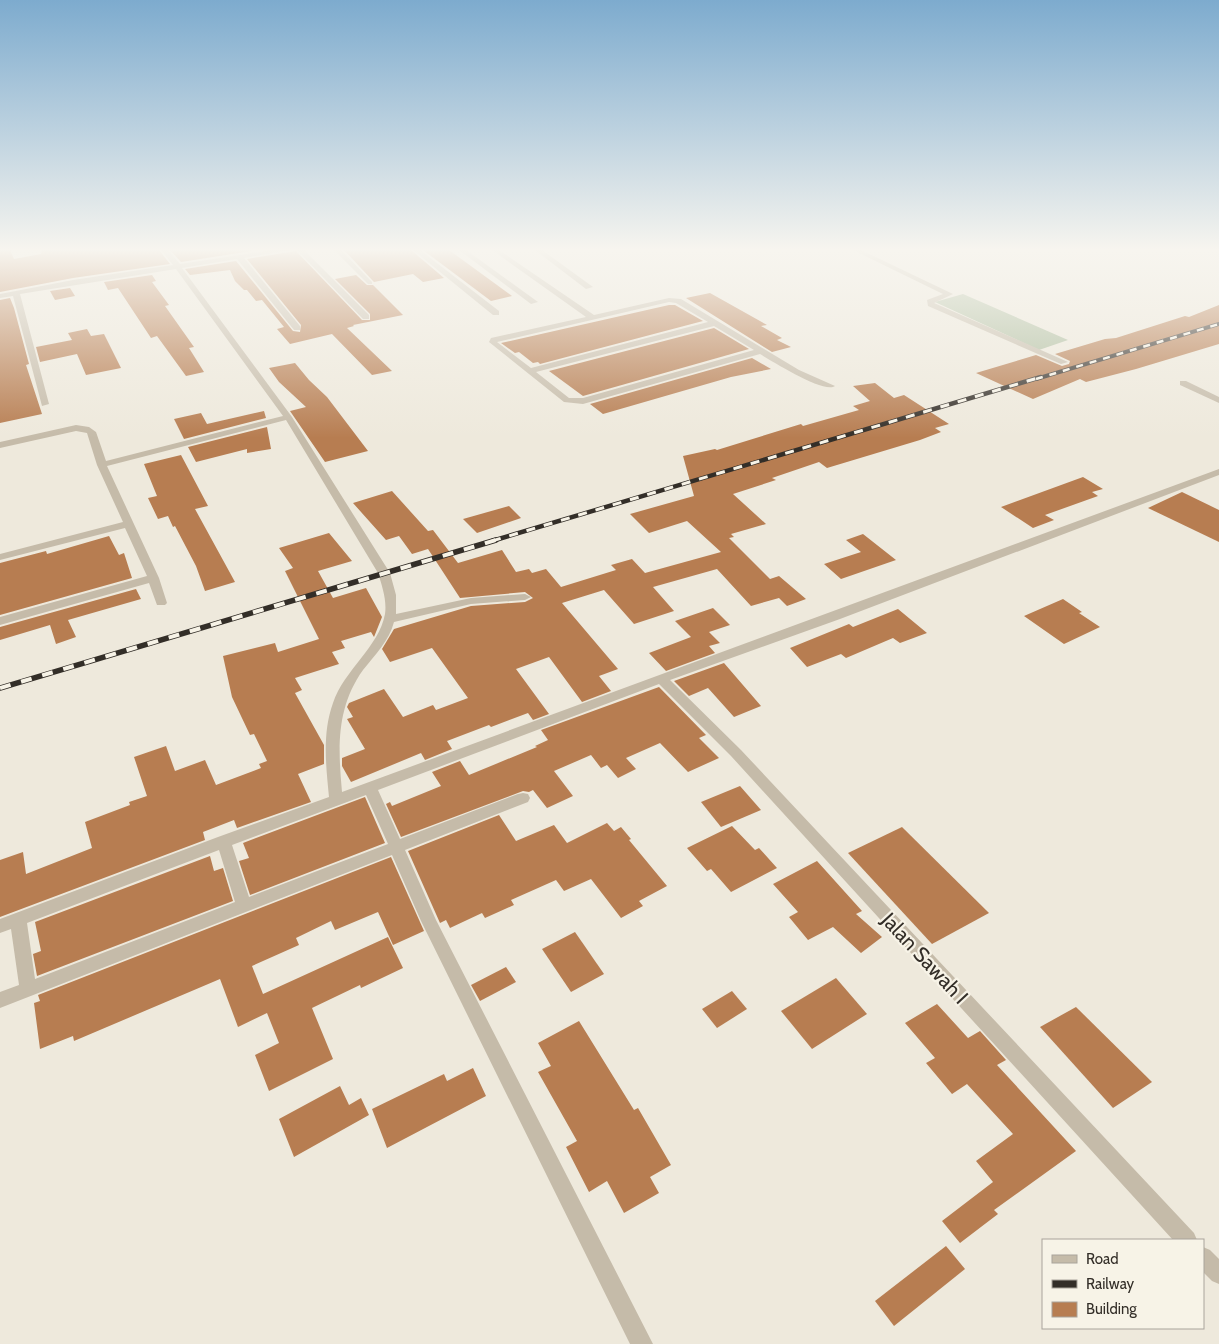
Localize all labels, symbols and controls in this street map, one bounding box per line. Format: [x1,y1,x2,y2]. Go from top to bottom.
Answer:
street label: Jalan Sawah I [876,907,974,1009]
legend [1042,1239,1204,1329]
text: Road [1086,1250,1119,1268]
text: Railway [1086,1275,1135,1293]
text: Building [1086,1300,1137,1318]

